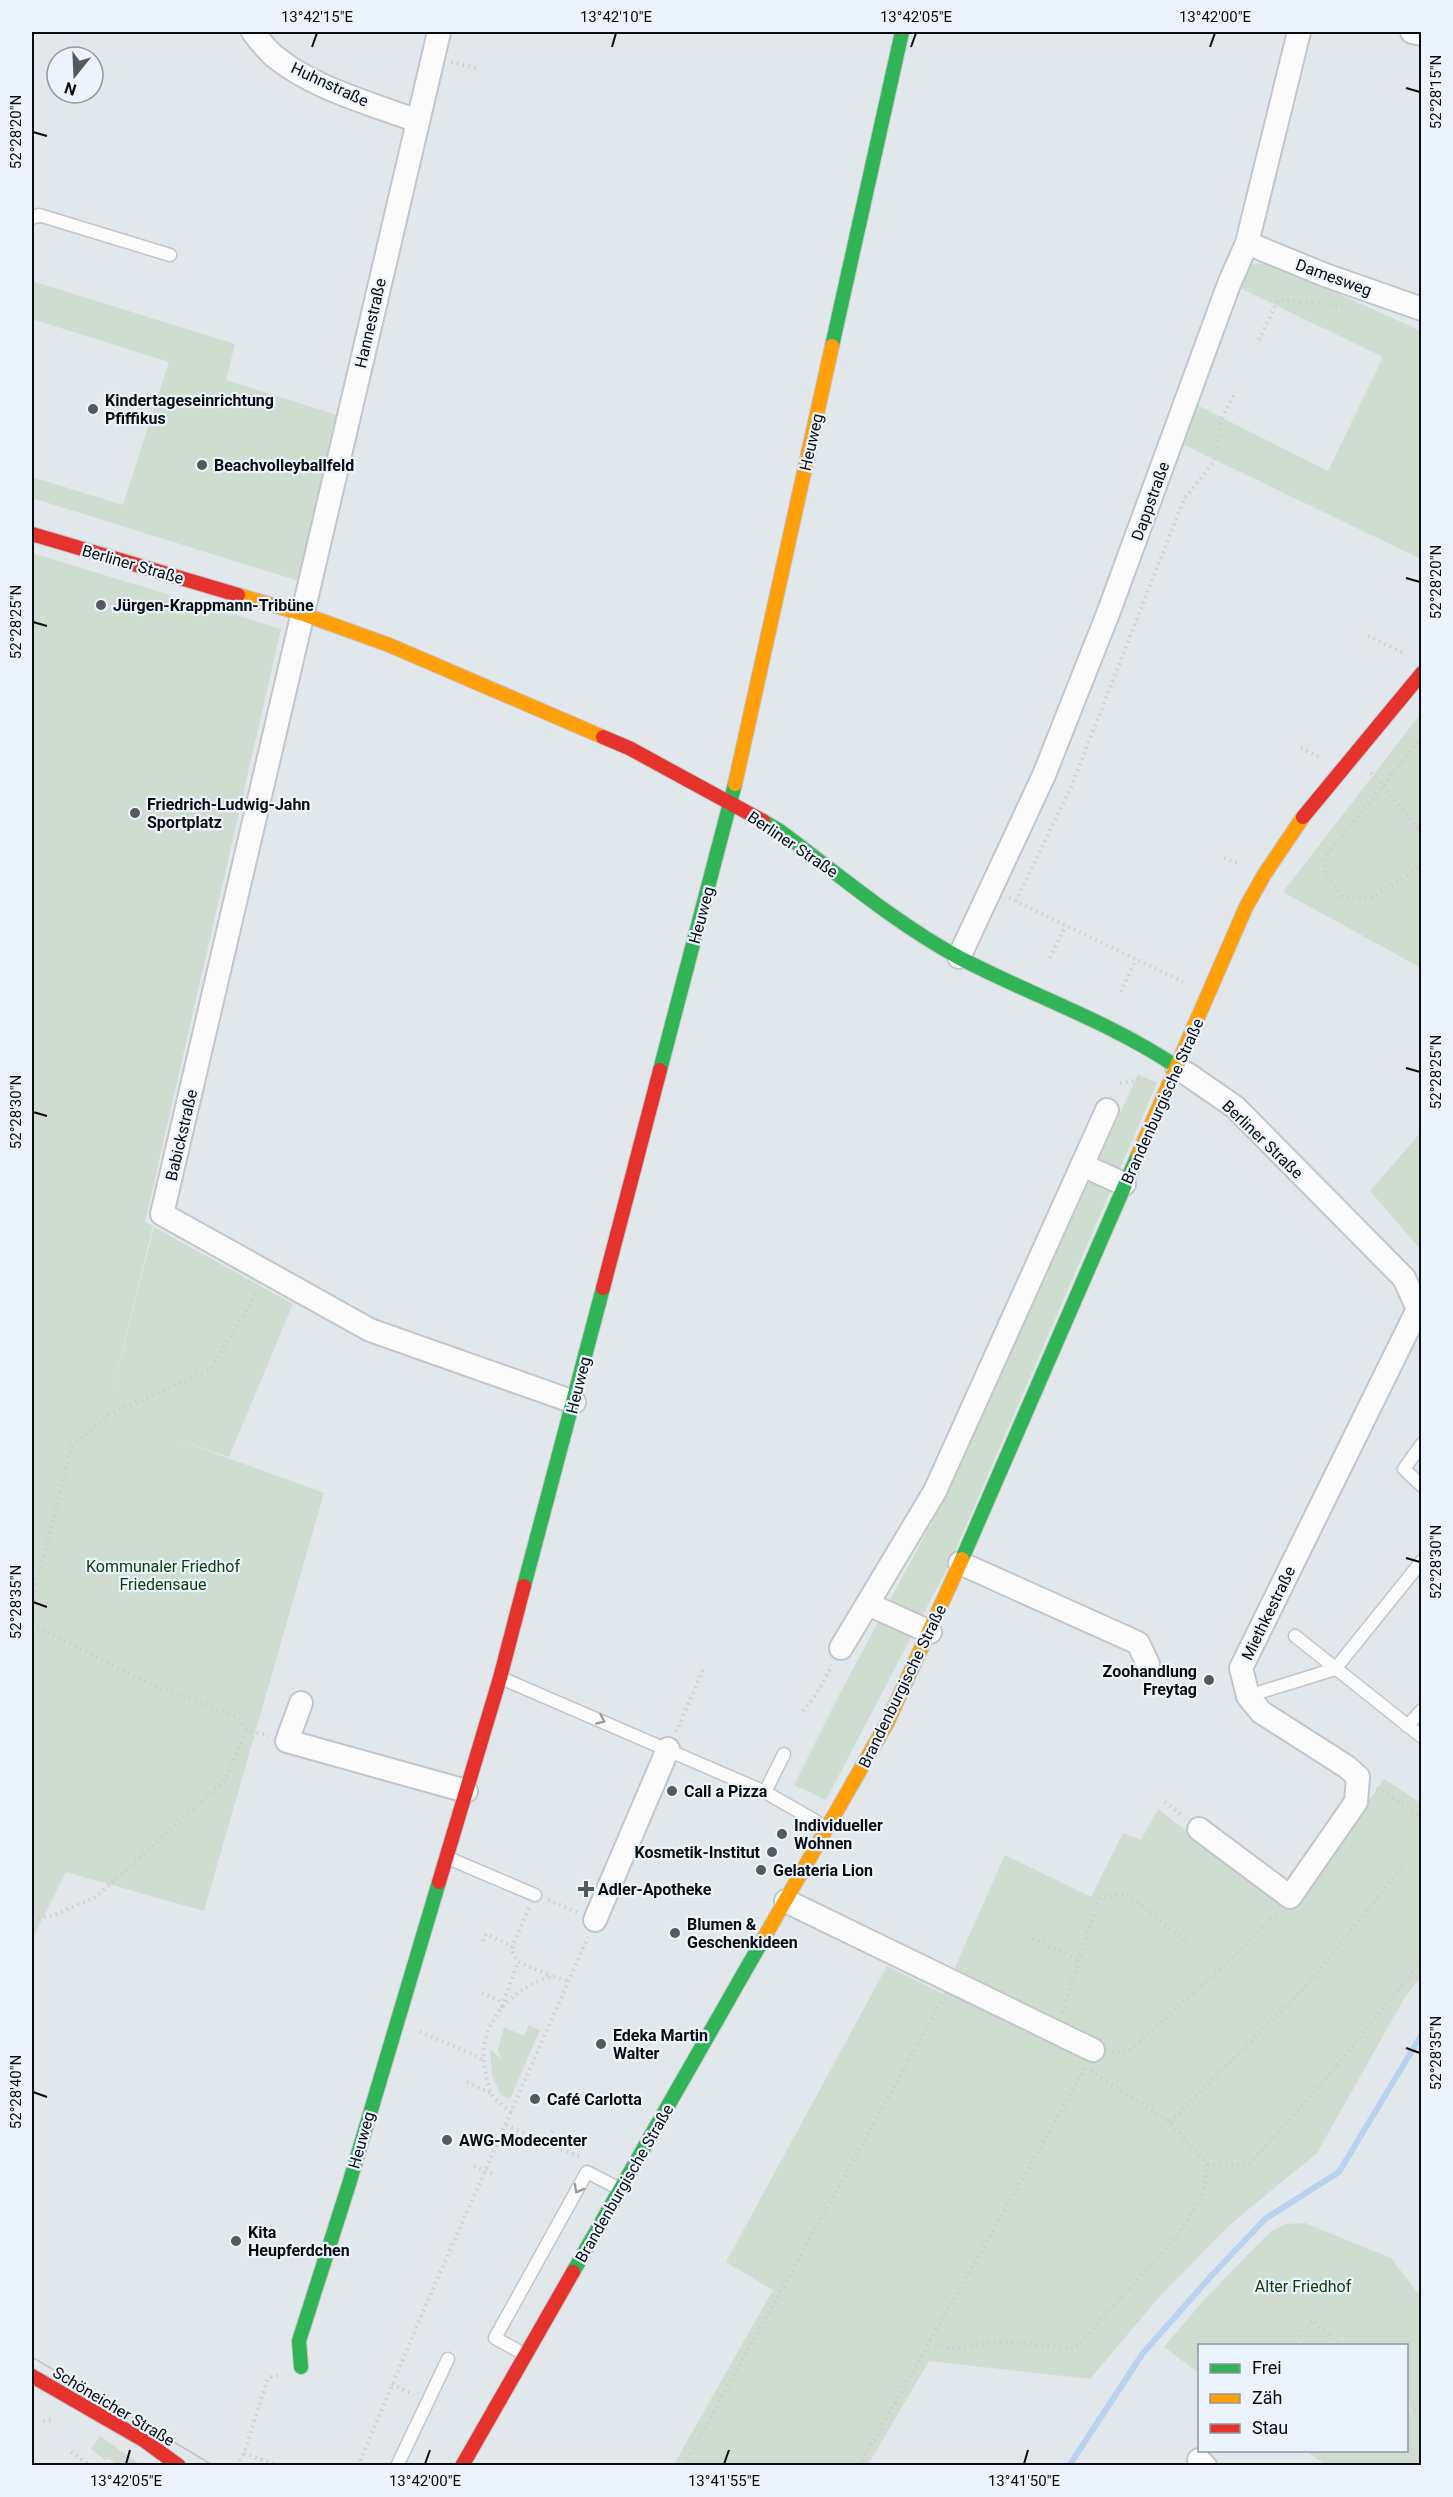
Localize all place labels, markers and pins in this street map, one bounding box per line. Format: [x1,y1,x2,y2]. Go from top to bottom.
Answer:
place label: Kindertageseinrichtung Pfiffikus [105,391,274,428]
marker: Kindertageseinrichtung Pfiffikus [86,402,100,416]
place label: Beachvolleyballfeld [214,456,354,475]
marker: Beachvolleyballfeld [195,458,209,472]
place label: Jürgen-Krappmann-Tribüne [113,596,314,615]
marker: Jürgen-Krappmann-Tribüne [94,598,108,612]
place label: Friedrich-Ludwig-Jahn Sportplatz [147,795,310,832]
marker: Friedrich-Ludwig-Jahn Sportplatz [128,806,142,820]
place label: Zoohandlung Freytag [1103,1662,1197,1699]
marker: Zoohandlung Freytag [1202,1673,1216,1687]
place label: Call a Pizza [684,1782,768,1801]
marker: Call a Pizza [665,1784,679,1798]
place label: Individueller Wohnen [794,1816,883,1853]
marker: Individueller Wohnen [775,1827,789,1841]
place label: Kosmetik-Institut [634,1843,761,1862]
marker: Kosmetik-Institut [765,1845,779,1859]
place label: Gelateria Lion [773,1861,873,1880]
marker: Gelateria Lion [754,1863,768,1877]
place label: Adler-Apotheke [598,1880,712,1899]
marker: Adler-Apotheke [579,1882,593,1896]
place label: Blumen & Geschenkideen [687,1915,798,1952]
marker: Blumen & Geschenkideen [668,1926,682,1940]
place label: Edeka Martin Walter [613,2026,708,2063]
marker: Edeka Martin Walter [594,2037,608,2051]
place label: Café Carlotta [547,2090,642,2109]
marker: Café Carlotta [528,2092,542,2106]
place label: AWG-Modecenter [459,2131,587,2150]
marker: AWG-Modecenter [440,2133,454,2147]
place label: Kita Heupferdchen [248,2223,350,2260]
marker: Kita Heupferdchen [229,2234,243,2248]

